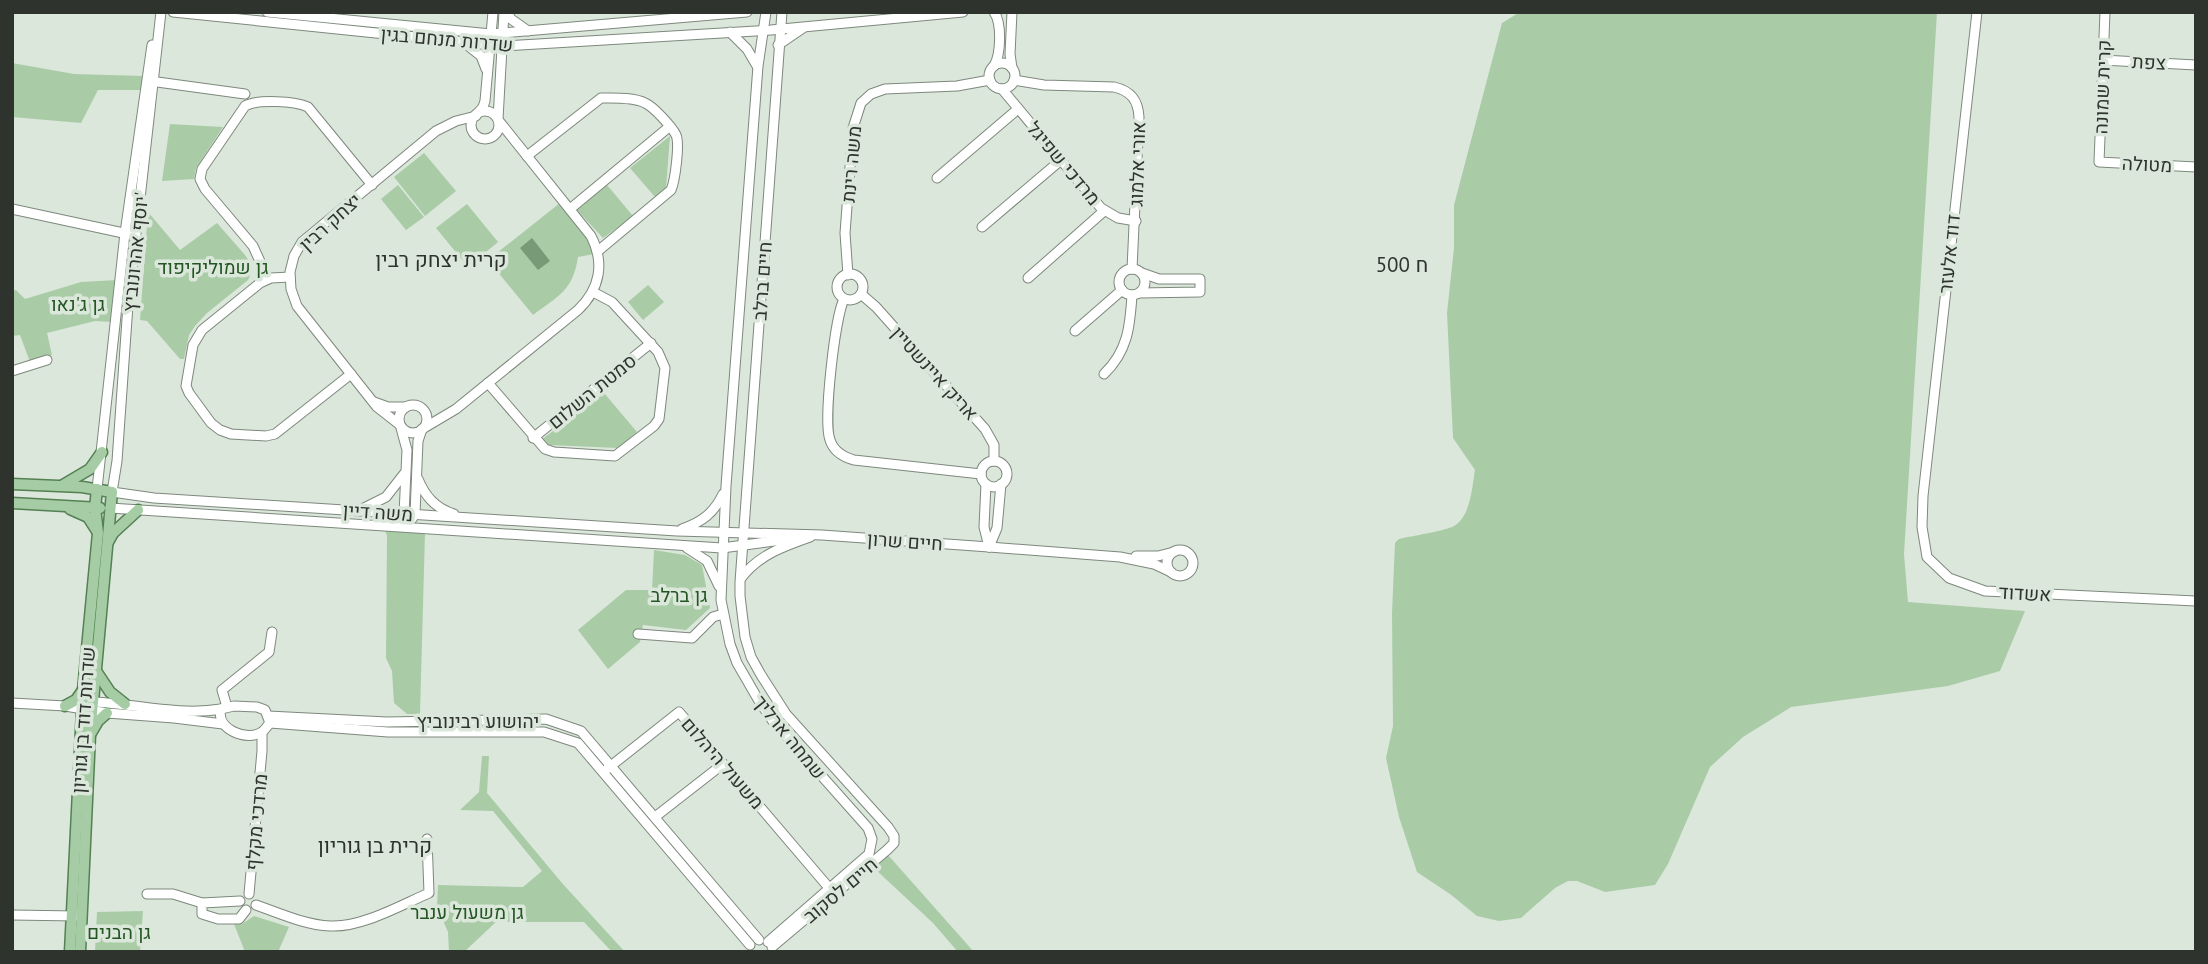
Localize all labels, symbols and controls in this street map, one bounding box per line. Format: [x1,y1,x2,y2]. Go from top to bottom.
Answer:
street label: שדרות מנחם בגין [380,21,514,57]
street label: קרית שמונה [2088,39,2116,135]
street label: צפת [2131,49,2167,75]
street label: מרדכי שפיגל [1022,116,1106,210]
street label: אורי אלמוג [1124,121,1150,207]
street label: משה רינת [836,125,866,203]
street label: מטולה [2121,151,2173,177]
street label: יצחק רבין [294,188,366,256]
street label: יוסף אהרונוביץ' [117,191,153,313]
street label: דוד אלעזר [1933,213,1965,295]
street label: חיים ברלב [747,241,777,321]
district label: קרית יצחק רבין [375,246,507,273]
district label: ח 500 [1376,251,1428,278]
park label: גן שמוליקיפוד [157,255,269,279]
park label: גן ג'נאו [51,292,105,316]
street label: אריק איינשטיין [886,321,984,425]
street label: סמטת השלום [543,348,641,434]
street label: משה דיין [342,498,414,526]
street label: חיים שרון [866,526,944,556]
street label: אשדוד [1998,580,2052,606]
park label: גן ברלב [651,583,708,607]
street label: שדרות דוד בן גוריון [66,646,100,794]
street label: שמחה ארליך [749,690,831,784]
street label: יהושוע רבינוביץ [417,709,539,733]
street label: משעול היהלום [677,712,769,814]
street label: מרדכי מקלף [240,773,272,871]
district label: קרית בן גוריון [318,832,432,859]
street label: חיים לסקוב [798,852,882,928]
park label: גן משעול ענבר [410,900,524,924]
park label: גן הבנים [87,920,151,944]

